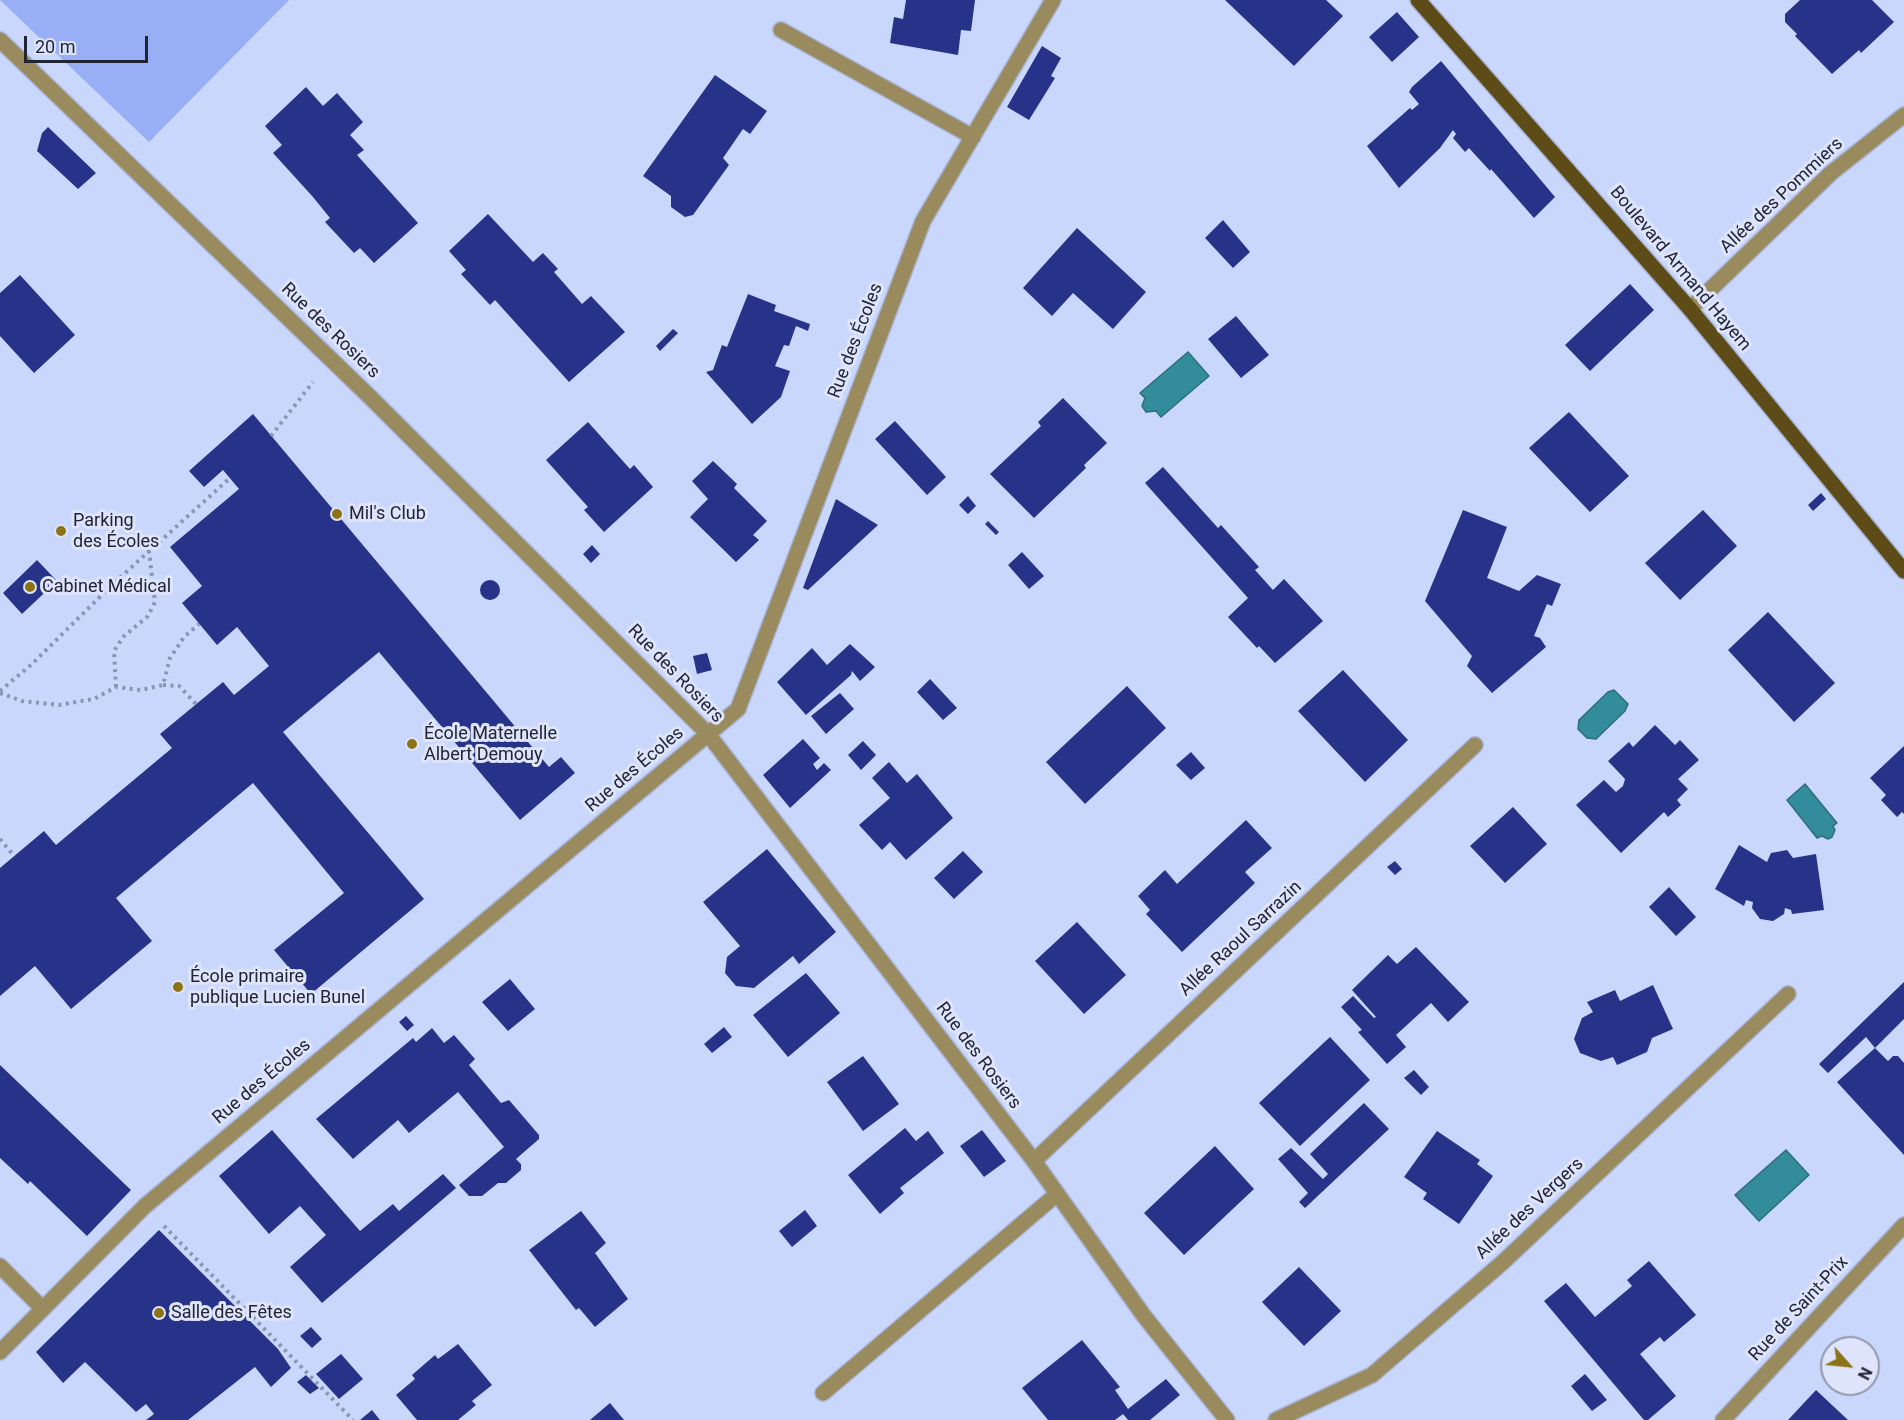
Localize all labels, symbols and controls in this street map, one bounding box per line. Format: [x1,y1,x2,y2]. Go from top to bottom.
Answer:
scale bar [27,24,152,62]
text: 20 m [35,36,75,57]
street label: Allée des Pommiers [1716,134,1848,258]
street label: Boulevard Armand Hayem [1605,182,1755,356]
street label: Rue des Rosiers [276,279,384,383]
street label: Rue des Écoles [824,280,888,402]
place label: Mil's Club [349,503,426,525]
marker: Mil's Club [330,507,344,521]
place label: Parking des Écoles [73,510,159,552]
marker: Parking des Écoles [54,524,68,538]
place label: Cabinet Médical [42,576,171,598]
marker: Cabinet Médical [23,580,37,594]
street label: Rue des Rosiers [623,620,727,728]
place label: École Maternelle Albert Demouy [424,723,557,766]
street label: Rue des Écoles [582,723,688,817]
marker: École Maternelle Albert Demouy [405,737,419,751]
street label: Allée Raoul Sarrazin [1175,877,1307,1001]
place label: École primaire publique Lucien Bunel [190,966,365,1008]
marker: École primaire publique Lucien Bunel [171,980,185,994]
street label: Rue des Rosiers [931,998,1025,1114]
street label: Rue des Écoles [209,1035,315,1129]
street label: Allée des Vergers [1472,1154,1588,1264]
street label: Rue de Saint-Prix [1745,1252,1853,1366]
place label: Salle des Fêtes [171,1302,292,1324]
marker: Salle des Fêtes [152,1306,166,1320]
north arrow [1820,1336,1880,1396]
text: N [1854,1364,1876,1383]

